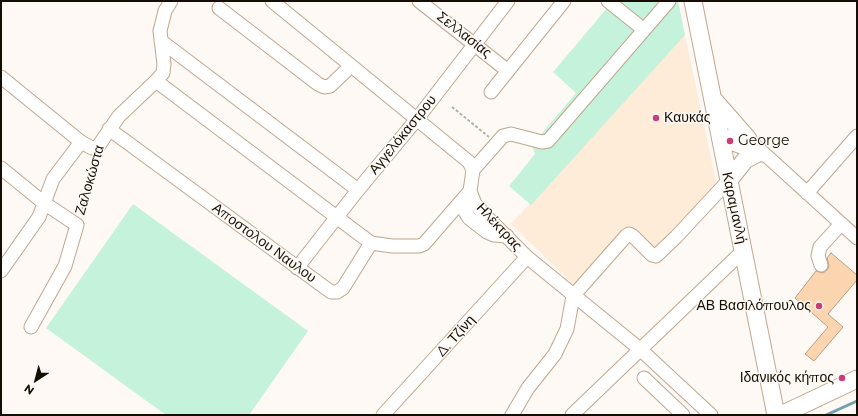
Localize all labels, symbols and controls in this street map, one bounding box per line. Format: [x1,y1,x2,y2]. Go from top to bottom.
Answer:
street label: Σελλασίας [433,8,495,62]
street label: Αγγελόκαστρου [366,92,440,178]
place label: Καυκάς [664,110,711,126]
marker: Καυκάς [651,113,661,123]
place label: George [738,133,790,149]
marker: George [725,136,735,146]
street label: Ζαλοκώστα [72,143,108,217]
street label: Καραμανλή [718,170,750,246]
street label: Αποστολου Ναυλου [209,200,319,286]
street label: Ηλέκτρας [473,200,525,254]
place label: ΑΒ Βασιλόπουλος [696,298,811,314]
marker: ΑΒ Βασιλόπουλος [814,301,824,311]
street label: Δ. Τζίνη [433,312,479,360]
north arrow [16,360,56,400]
place label: Ιδανικός κήπος [740,370,834,386]
marker: Ιδανικός κήπος [837,373,847,383]
text: N [21,381,37,398]

